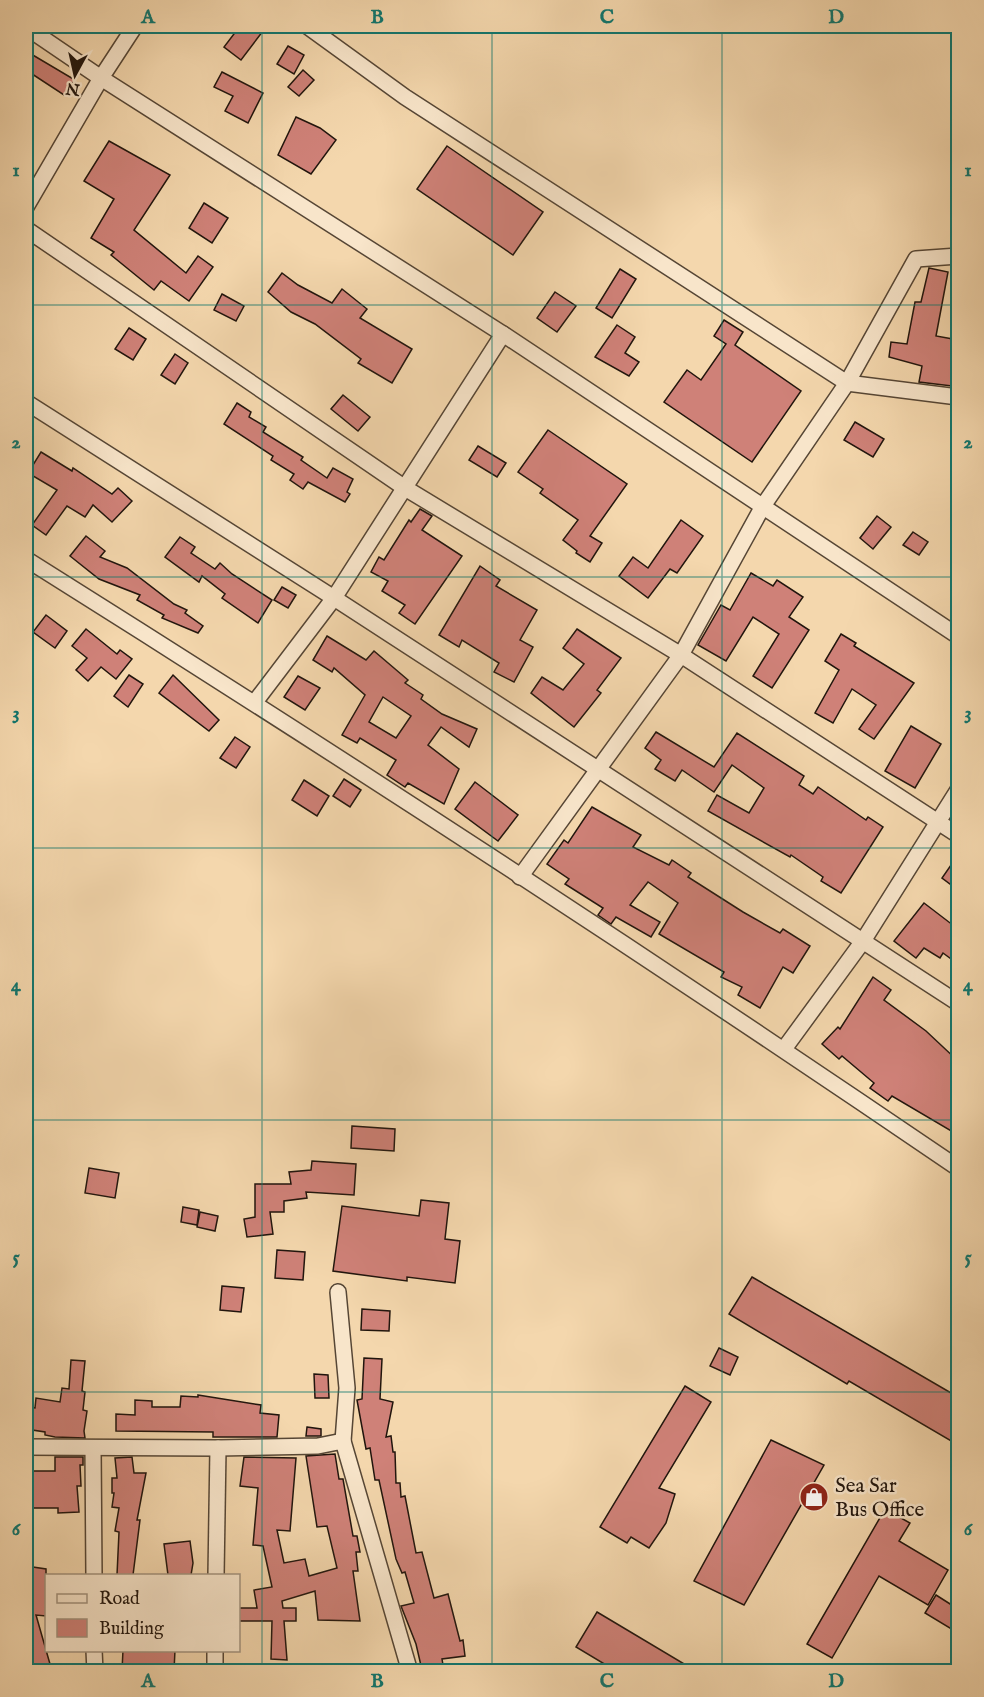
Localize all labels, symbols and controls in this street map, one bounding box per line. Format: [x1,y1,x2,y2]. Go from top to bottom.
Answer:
text: A [140,5,156,30]
text: B [370,5,384,30]
text: C [600,5,614,30]
text: D [828,5,844,30]
north arrow [45,45,105,105]
text: N [65,77,82,99]
text: 1 [12,158,20,183]
text: 1 [964,158,972,183]
text: 2 [11,430,21,455]
text: 2 [963,430,973,455]
text: 3 [12,701,20,726]
text: 3 [964,701,972,726]
text: 4 [11,973,22,998]
text: 4 [963,973,974,998]
text: 5 [12,1245,20,1270]
text: 5 [964,1245,972,1270]
place label: Sea Sar Bus Office [835,1473,925,1524]
shop icon: Sea Sar Bus Office [798,1481,830,1513]
text: 6 [12,1517,22,1542]
text: 6 [964,1517,974,1542]
legend [45,1574,240,1652]
text: Road [99,1588,140,1611]
text: Building [99,1618,164,1641]
text: A [140,1669,156,1694]
text: B [370,1669,384,1694]
text: C [600,1669,614,1694]
text: D [828,1669,844,1694]

